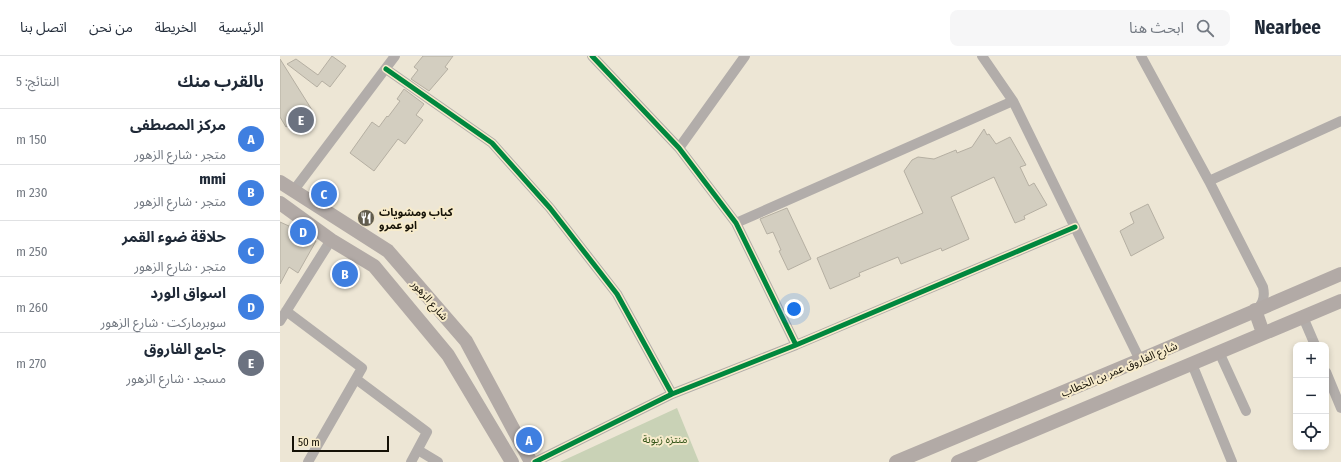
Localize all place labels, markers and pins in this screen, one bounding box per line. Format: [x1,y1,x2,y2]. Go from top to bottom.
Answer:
pin: E [288,105,314,135]
pin: C [311,179,337,209]
place label: كباب ومشويات ابو عمرو [379,206,454,232]
restaurant icon: كباب ومشويات ابو عمرو [356,208,376,228]
pin: D [290,217,316,247]
pin: B [332,259,358,289]
pin: A [516,425,542,455]

